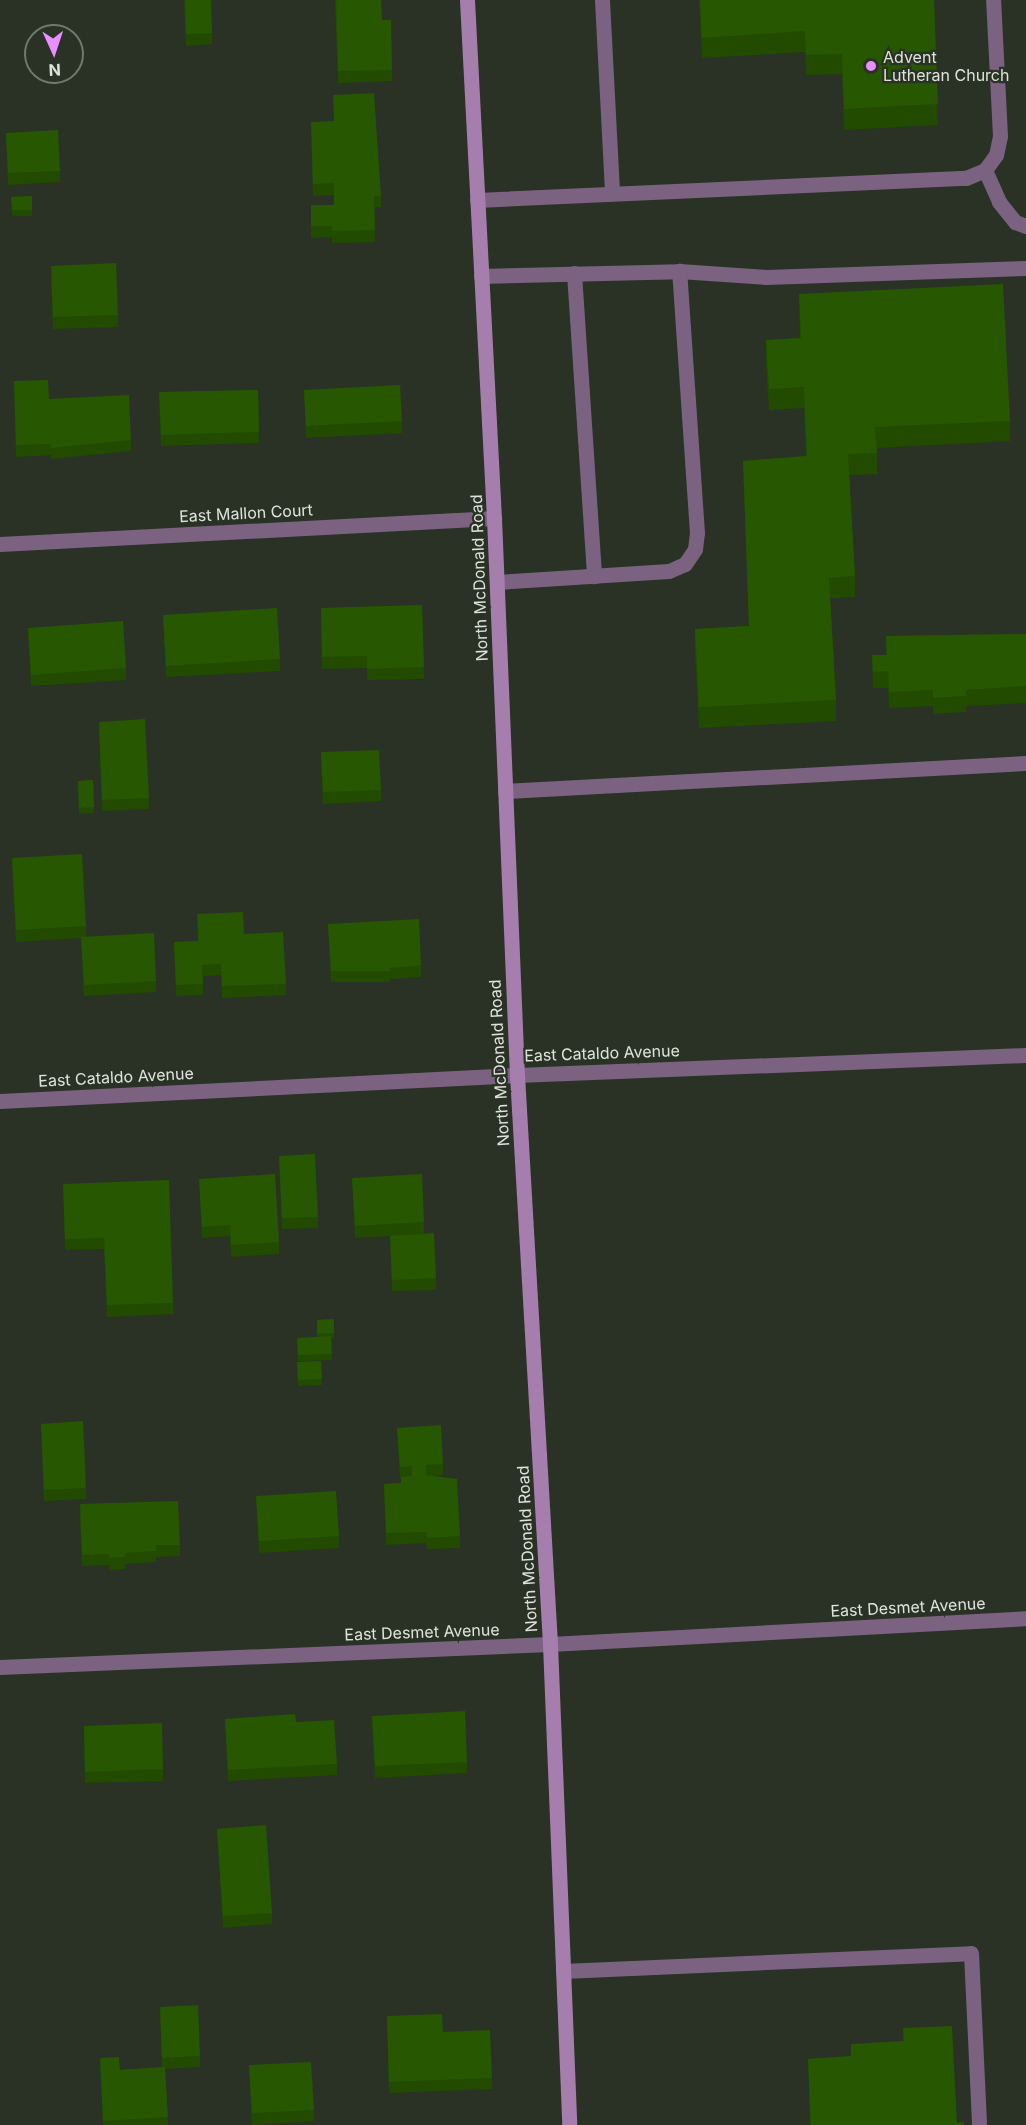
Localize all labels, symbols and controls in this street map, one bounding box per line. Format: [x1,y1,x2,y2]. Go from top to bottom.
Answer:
north arrow [24,24,84,84]
place label: Advent Lutheran Church [883,47,1009,85]
marker: Advent Lutheran Church [864,59,878,73]
text: N [48,60,61,80]
street label: North McDonald Road [466,494,492,662]
street label: East Mallon Court [179,500,313,526]
street label: North McDonald Road [485,979,513,1147]
street label: East Cataldo Avenue [524,1041,680,1065]
street label: East Cataldo Avenue [38,1063,194,1091]
street label: North McDonald Road [513,1465,541,1633]
street label: East Desmet Avenue [830,1593,986,1621]
street label: East Desmet Avenue [344,1620,500,1644]

